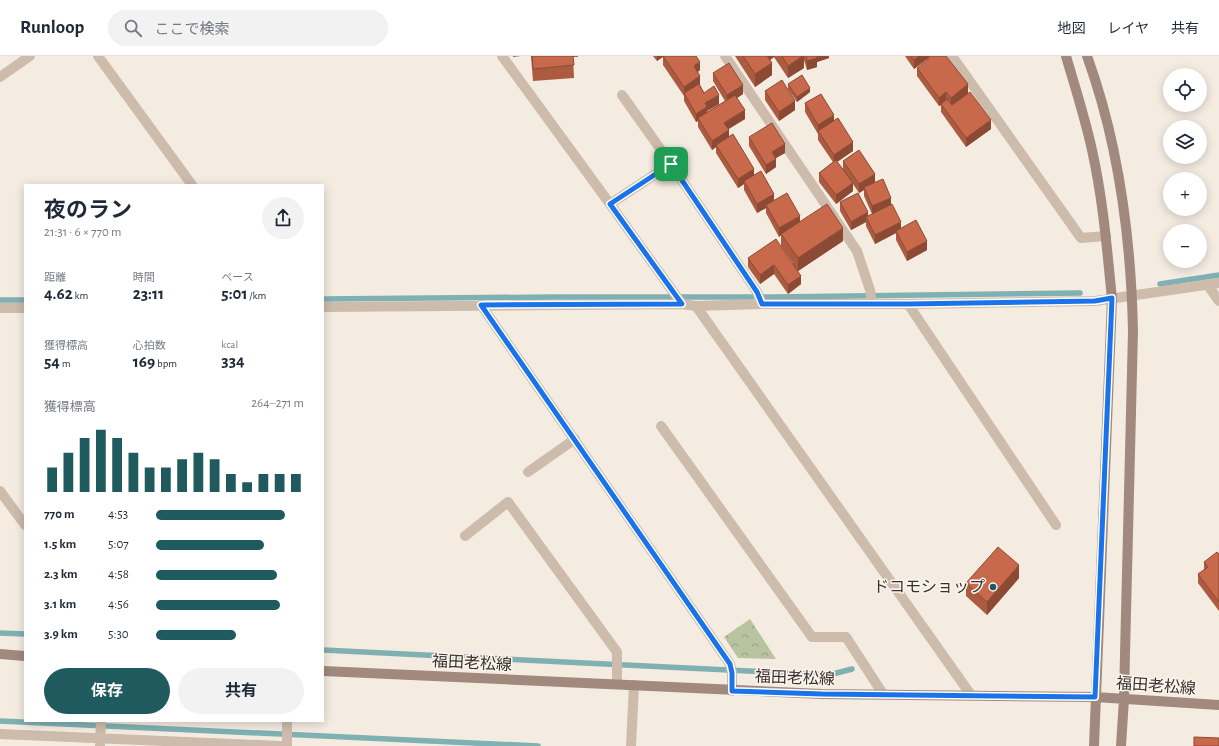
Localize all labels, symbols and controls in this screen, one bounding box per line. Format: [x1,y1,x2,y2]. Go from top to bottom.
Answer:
search box [108,10,388,46]
icon: search [122,17,144,39]
text: Runloop [20,18,84,37]
text: ここで検索 [154,22,229,37]
text: 地図 [1057,22,1085,36]
text: レイヤ [1107,22,1149,36]
text: 共有 [1171,22,1199,36]
map controls [1163,68,1207,268]
button: locate [1163,68,1207,112]
button: layers [1163,120,1207,164]
pin [654,147,688,181]
icon: arrive [660,153,682,175]
button: + [1163,172,1207,216]
button: share [262,197,304,239]
text: 夜のラン [44,199,132,221]
button: − [1163,224,1207,268]
text: 21:31 · 6 × 770 m [44,226,121,239]
text: 距離 [44,272,66,283]
text: 時間 [133,272,155,283]
text: ペース [221,272,254,283]
text: 4.62 [44,285,73,302]
text: 23:11 [133,285,164,302]
text: 5:01 [221,285,248,302]
text: km [73,290,88,301]
text: /km [248,290,266,301]
text: kcal [221,339,238,350]
text: 獲得標高 [44,340,88,351]
text: 心拍数 [133,340,166,351]
text: 334 [221,352,245,369]
text: 54 [44,353,60,370]
text: 169 [133,353,155,370]
text: m [60,358,71,369]
text: bpm [155,358,177,369]
text: 264–271 m [251,397,304,410]
text: 獲得標高 [44,401,96,414]
text: 770 m [44,508,74,521]
text: 4:53 [108,508,128,521]
text: 1.5 km [44,538,76,551]
text: 5:07 [108,538,129,551]
text: 2.3 km [44,568,78,581]
text: 4:58 [108,568,129,581]
place label: ドコモショップ [873,579,985,595]
marker: ドコモショップ [988,582,998,592]
text: 3.1 km [44,598,76,611]
text: 4:56 [108,598,129,611]
text: 3.9 km [44,628,78,641]
text: 5:30 [108,628,129,641]
street label: 福田老松線 [432,652,512,673]
button: 保存 [44,668,170,714]
button: 共有 [178,668,304,714]
street label: 福田老松線 [755,668,835,687]
street label: 福田老松線 [1116,674,1197,697]

